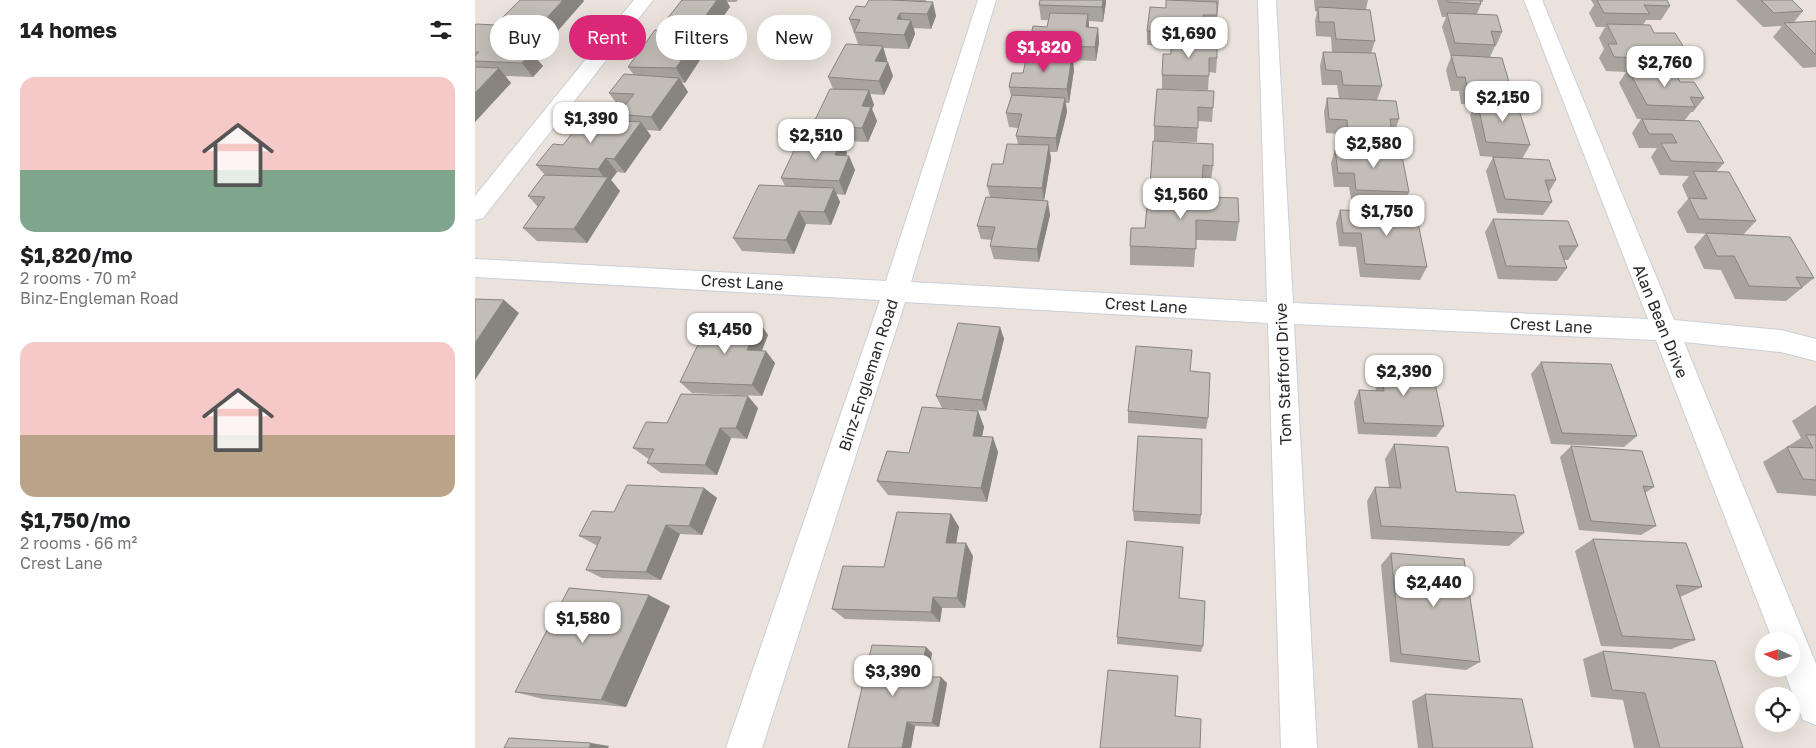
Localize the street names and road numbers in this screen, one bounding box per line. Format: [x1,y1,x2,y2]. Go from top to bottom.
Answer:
street label: Alan Bean Drive [1629,261,1693,381]
street label: Crest Lane [700,270,784,294]
street label: Crest Lane [1104,293,1188,317]
street label: Binz-Engleman Road [834,296,902,454]
street label: Tom Stafford Drive [1271,302,1295,446]
street label: Crest Lane [1509,313,1593,337]

